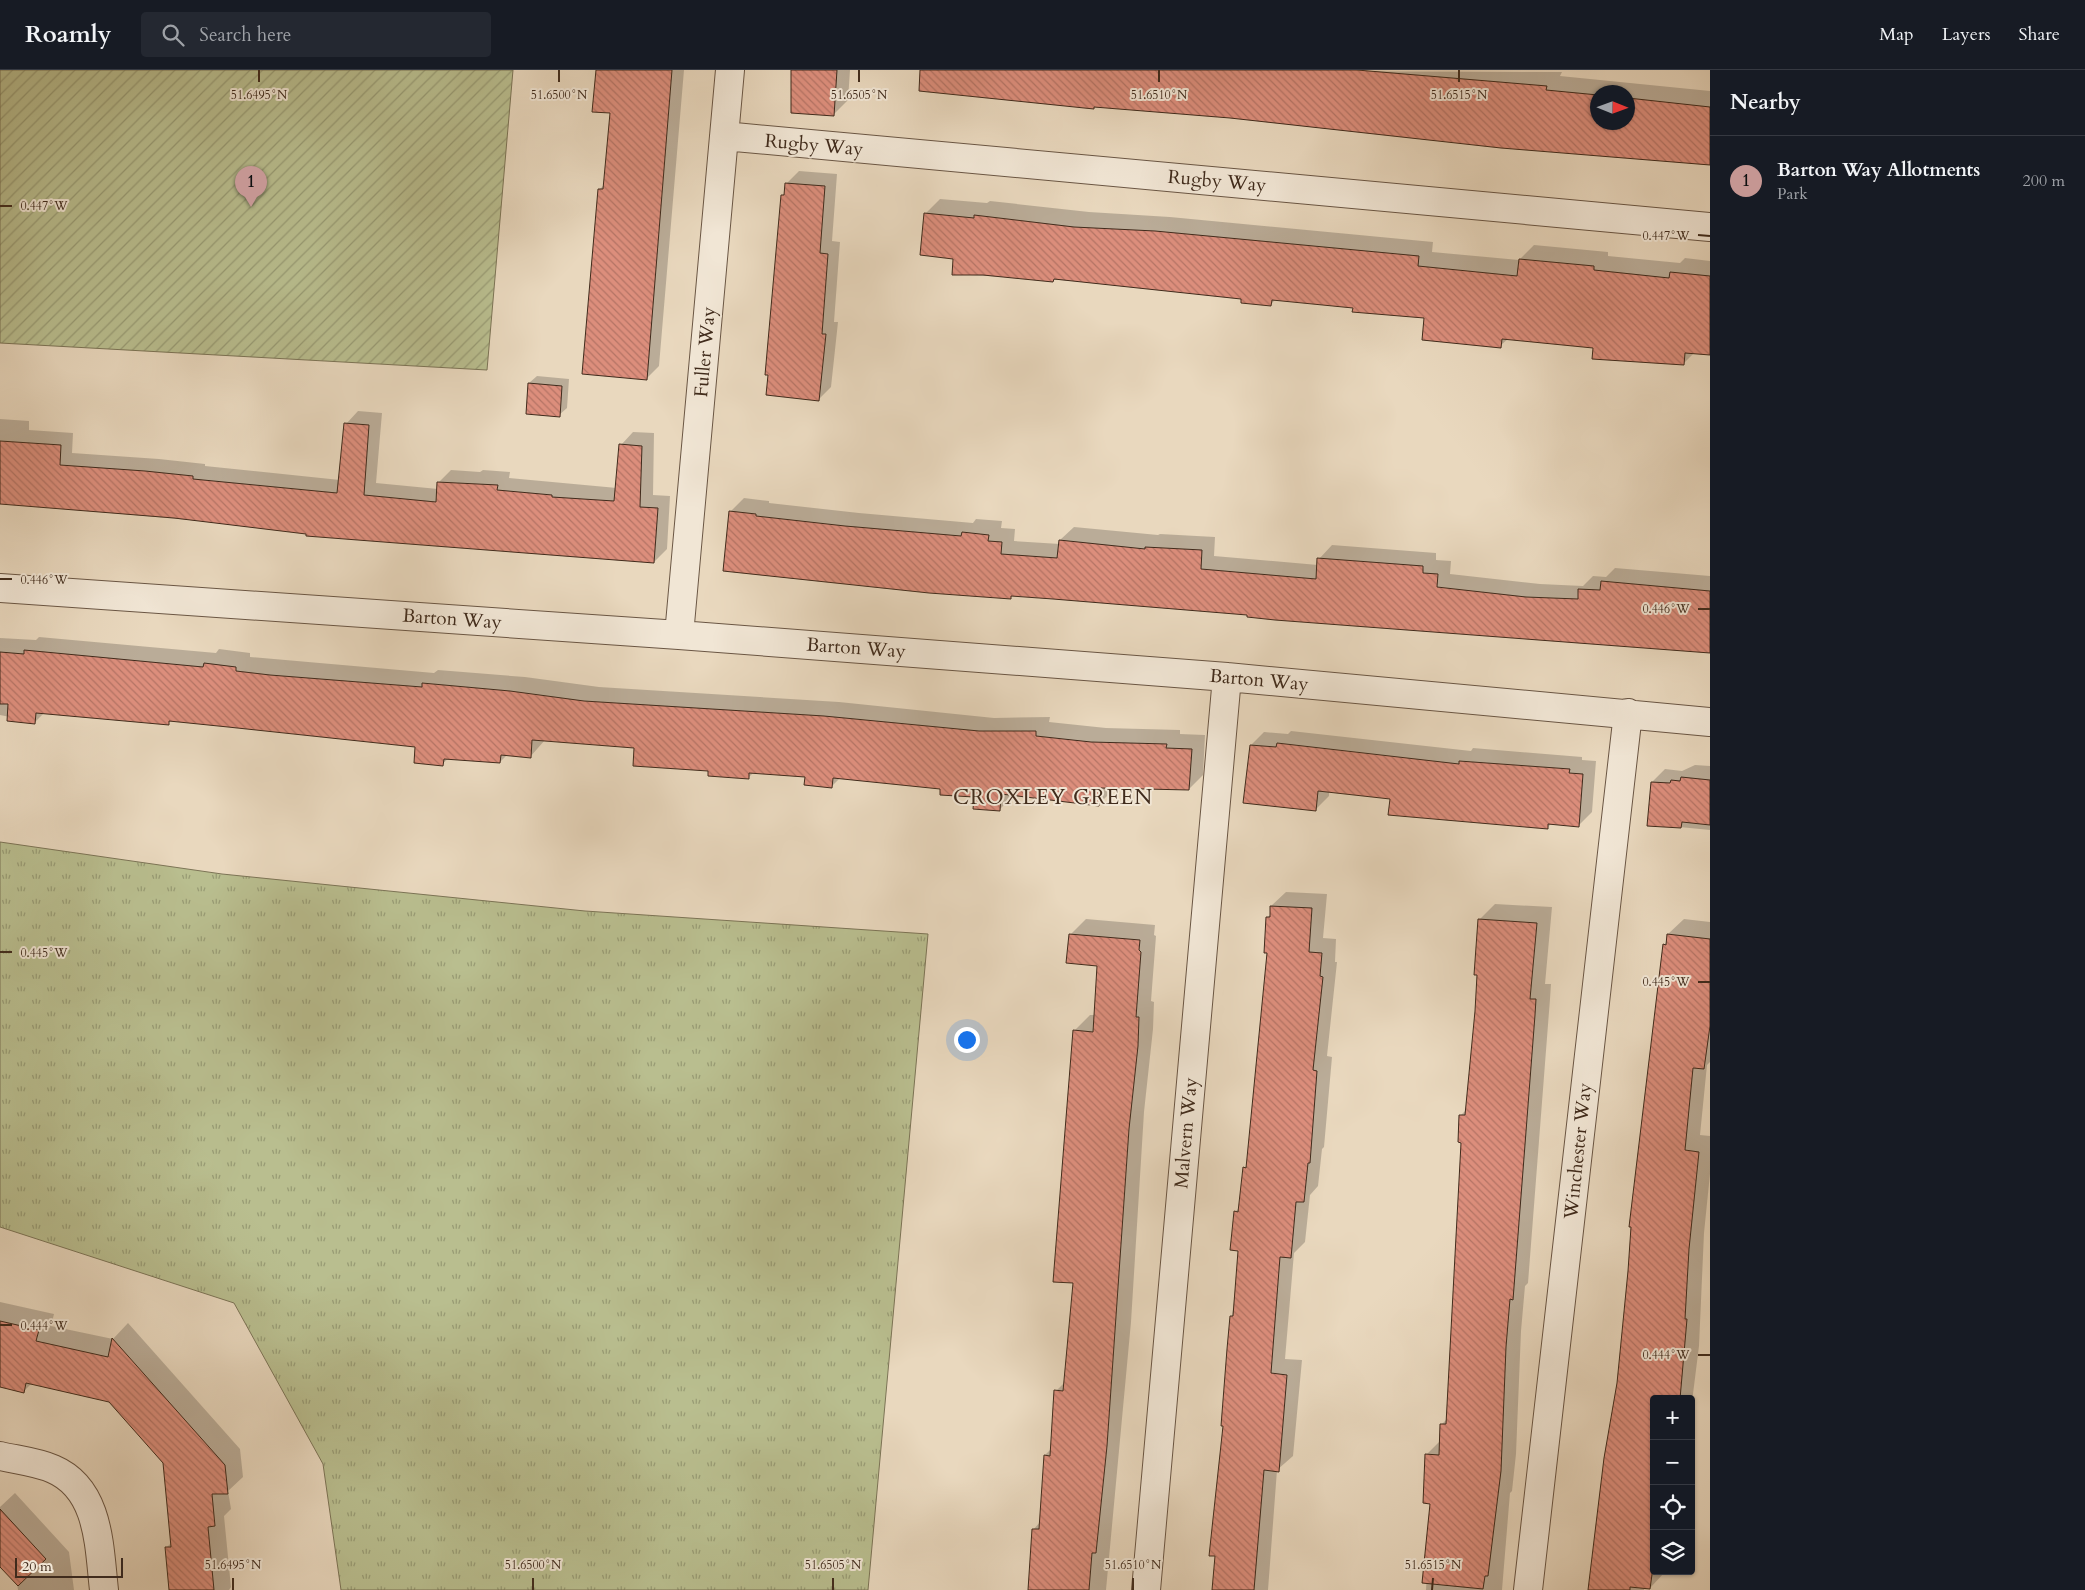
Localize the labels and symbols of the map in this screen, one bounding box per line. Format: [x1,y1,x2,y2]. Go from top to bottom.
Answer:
north arrow [1590,85,1635,130]
text: 51.6495°N [231,87,288,103]
text: 51.6500°N [531,87,588,103]
text: 51.6505°N [831,87,888,103]
text: 51.6510°N [1131,87,1188,103]
text: 51.6515°N [1431,87,1488,103]
street label: Rugby Way [764,128,864,162]
street label: Rugby Way [1167,164,1267,198]
pin: 1 [235,166,267,207]
text: 0.447°W [20,198,68,214]
text: 0.447°W [1642,228,1690,244]
street label: Fuller Way [688,306,722,398]
text: 0.446°W [20,572,68,588]
text: 0.446°W [1642,601,1690,617]
street label: Barton Way [401,603,503,635]
street label: Barton Way [805,632,907,664]
street label: Barton Way [1208,663,1310,697]
district label: CROXLEY GREEN [953,783,1153,812]
text: 0.445°W [20,945,68,961]
text: 0.445°W [1642,974,1690,990]
your location [954,1027,980,1053]
street label: Malvern Way [1168,1076,1204,1190]
street label: Winchester Way [1558,1081,1598,1222]
text: 0.444°W [20,1318,68,1334]
text: 0.444°W [1642,1347,1690,1363]
scale bar [15,1555,122,1578]
text: 51.6495°N [205,1557,262,1573]
text: 51.6500°N [505,1557,562,1573]
text: 51.6505°N [805,1557,862,1573]
text: 51.6510°N [1105,1557,1162,1573]
text: 51.6515°N [1405,1557,1462,1573]

